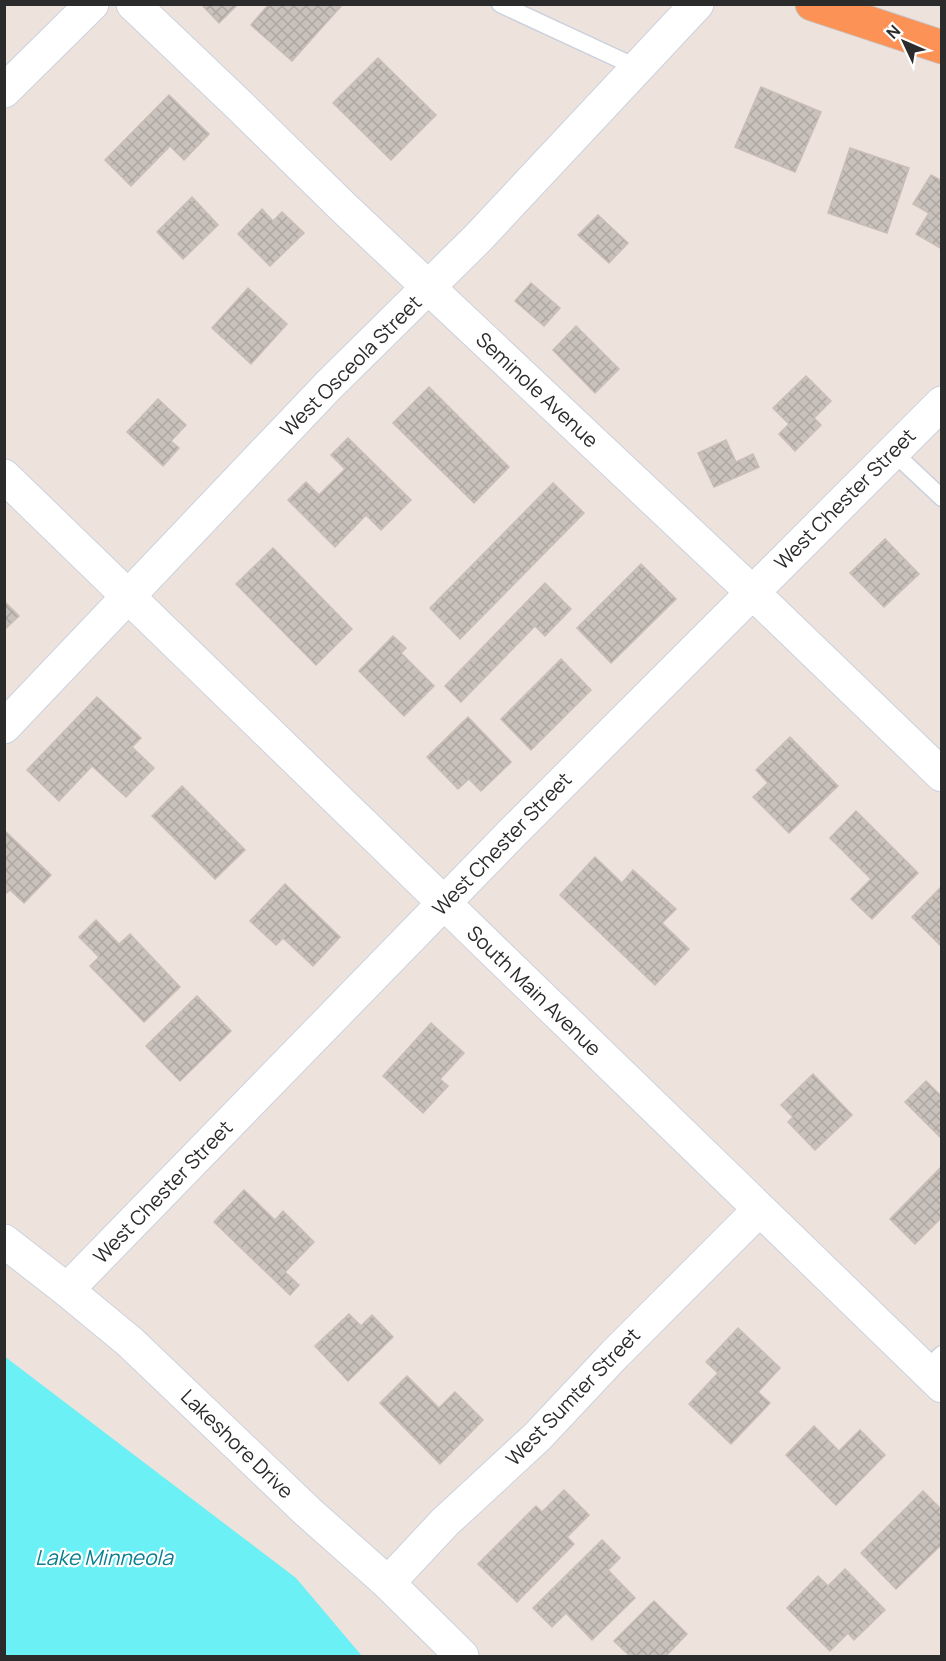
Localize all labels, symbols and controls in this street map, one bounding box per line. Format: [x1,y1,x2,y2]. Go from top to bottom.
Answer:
north arrow [874,12,934,72]
text: N [881,20,905,43]
street label: West Osceola Street [274,289,427,442]
street label: Seminole Avenue [470,326,604,453]
street label: West Chester Street [768,422,921,575]
street label: West Chester Street [426,766,577,921]
street label: South Main Avenue [461,919,607,1062]
street label: West Chester Street [87,1114,238,1269]
street label: West Sumter Street [500,1322,646,1472]
street label: Lakeshore Drive [175,1383,299,1504]
water label: Lake Minneola [35,1543,174,1571]

